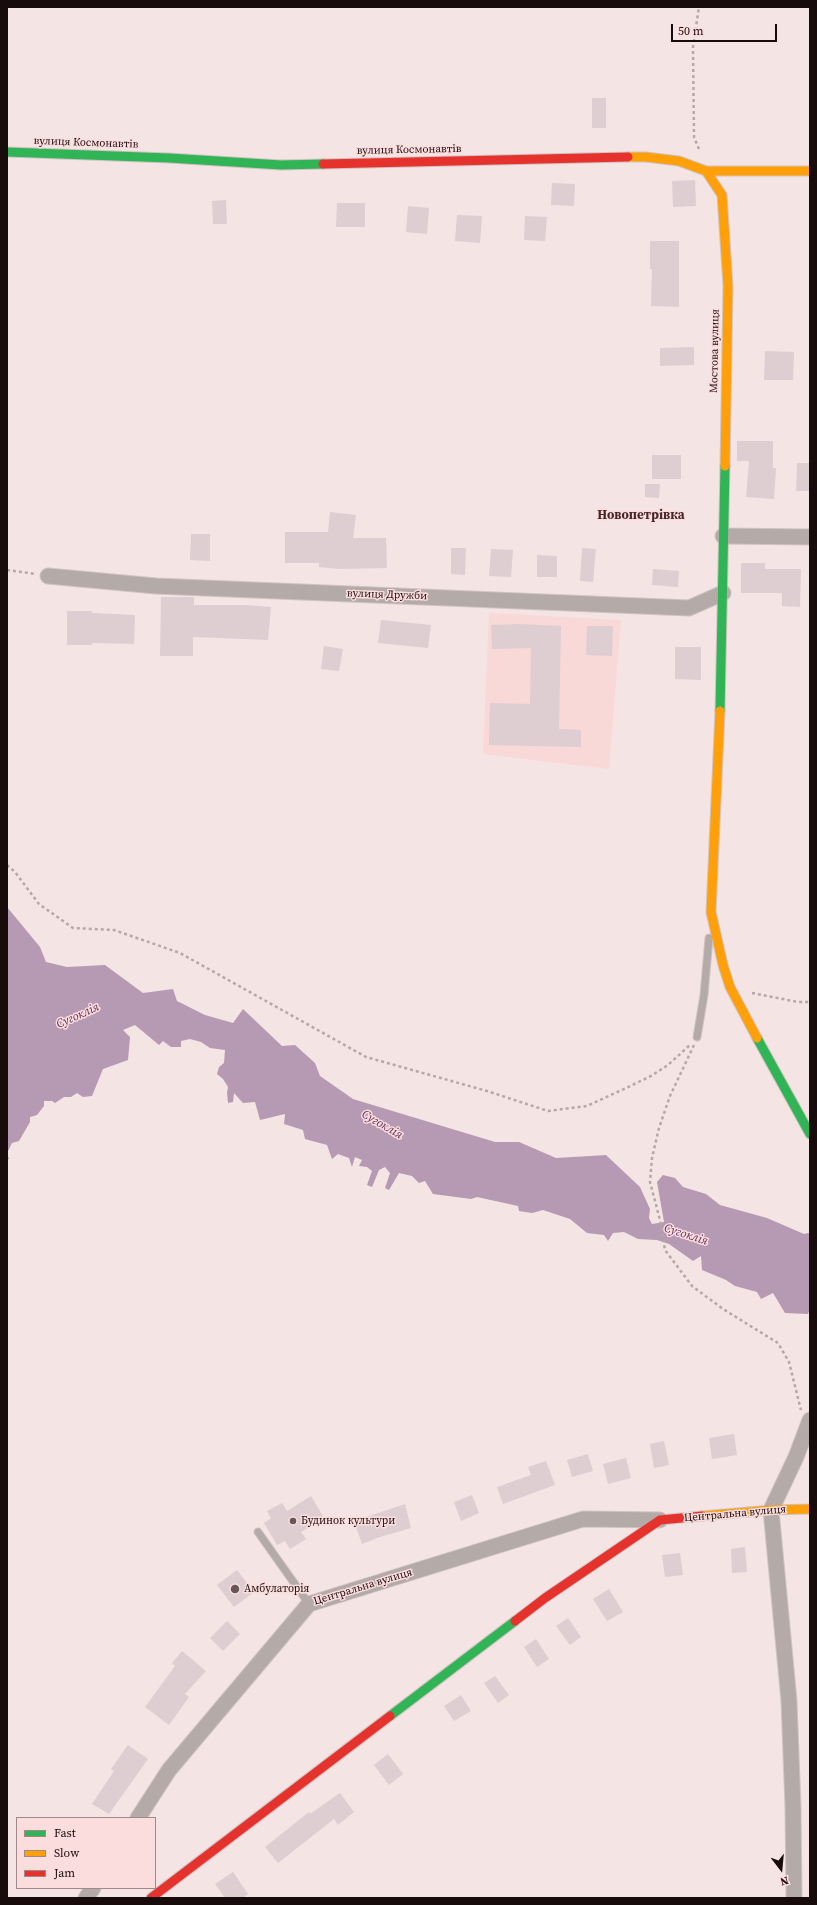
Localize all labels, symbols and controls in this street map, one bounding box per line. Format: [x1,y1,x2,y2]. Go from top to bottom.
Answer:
scale bar [673,16,779,42]
text: 50 m [678,23,704,39]
street label: вулиця Космонавтів [33,135,139,151]
street label: вулиця Космонавтів [357,142,461,158]
street label: Мостова вулиця [708,309,722,393]
district label: Новопетрівка [597,508,685,524]
street label: вулиця Дружби [347,587,427,603]
water label: Сугоклія [54,1000,102,1032]
water label: Сугоклія [359,1107,405,1143]
water label: Сугоклія [662,1221,710,1249]
street label: Центральна вулиця [683,1503,787,1525]
place label: Будинок культури [301,1514,395,1528]
marker: Будинок культури [288,1516,298,1526]
street label: Центральна вулиця [312,1566,414,1608]
place label: Амбулаторія [244,1582,309,1596]
marker: Амбулаторія [229,1583,241,1595]
legend [16,1817,156,1889]
text: Fast [54,1825,76,1841]
text: Slow [54,1845,79,1861]
north arrow [761,1849,801,1889]
text: Jam [54,1865,75,1881]
text: N [779,1873,790,1889]

